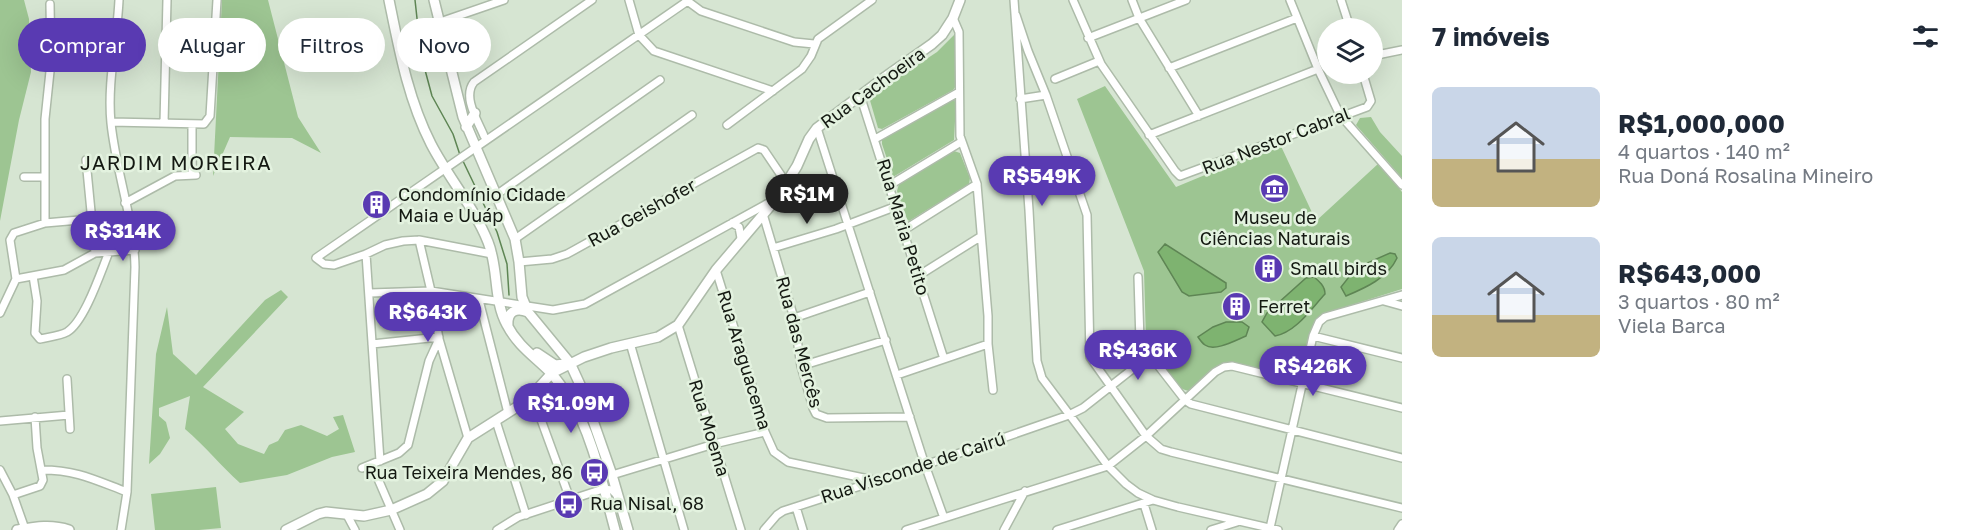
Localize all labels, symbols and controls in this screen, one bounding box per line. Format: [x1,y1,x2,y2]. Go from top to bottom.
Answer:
chip: Comprar [18,18,146,72]
chip: Alugar [158,18,266,72]
chip: Filtros [278,18,385,72]
chip: Novo [397,18,491,72]
map controls [1317,18,1383,84]
button: layers [1317,18,1383,84]
icon: filters [1909,20,1942,53]
text: 7 imóveis [1432,21,1550,52]
street label: Rua Cachoeira [816,42,929,132]
street label: Rua Nestor Cabral [1198,102,1353,178]
text: R$1,000,000 [1618,108,1785,139]
icon: home [1480,111,1552,183]
text: 4 quartos · 140 m² [1618,139,1790,163]
district label: JARDIM MOREIRA [80,150,272,174]
street label: Rua Maria Petito [873,156,935,298]
pin: R$549K [993,156,1091,207]
text: R$549K [1002,163,1082,187]
text: Rua Doná Rosalina Mineiro [1618,163,1873,187]
street label: Rua Geishofer [583,173,700,251]
museum icon: Museu de Ciências Naturais [1259,173,1291,205]
pin: R$1M [771,174,843,225]
text: R$1M [779,181,835,205]
place label: Condomínio Cidade Maia e Uuáp [398,183,566,226]
building icon: Condomínio Cidade Maia e Uuáp [361,189,393,221]
place label: Museu de Ciências Naturais [1200,206,1350,249]
pin: R$314K [74,211,172,262]
text: R$314K [85,218,161,242]
building icon: Small birds [1253,253,1285,285]
place label: Small birds [1290,257,1387,279]
text: R$643,000 [1618,258,1761,289]
icon: home [1480,261,1552,333]
street label: Rua das Mercês [772,274,828,410]
street label: Rua Araguacema [713,287,777,432]
text: 3 quartos · 80 m² [1618,289,1780,313]
building icon: Ferret [1221,291,1253,323]
pin: R$643K [379,292,477,343]
place label: Ferret [1258,295,1310,317]
text: R$643K [388,299,468,323]
text: Viela Barca [1618,313,1726,337]
pin: R$436K [1089,330,1187,381]
text: R$436K [1098,337,1178,361]
pin: R$426K [1264,346,1362,397]
text: R$426K [1273,353,1353,377]
street label: Rua Moema [685,377,735,479]
pin: R$1.09M [516,383,626,434]
text: R$1.09M [527,390,615,414]
street label: Rua Visconde de Cairú [818,427,1008,507]
bus stop icon: Rua Teixeira Mendes, 86 [578,457,610,489]
place label: Rua Teixeira Mendes, 86 [365,461,573,483]
bus stop icon: Rua Nisal, 68 [553,488,585,520]
place label: Rua Nisal, 68 [590,492,704,514]

